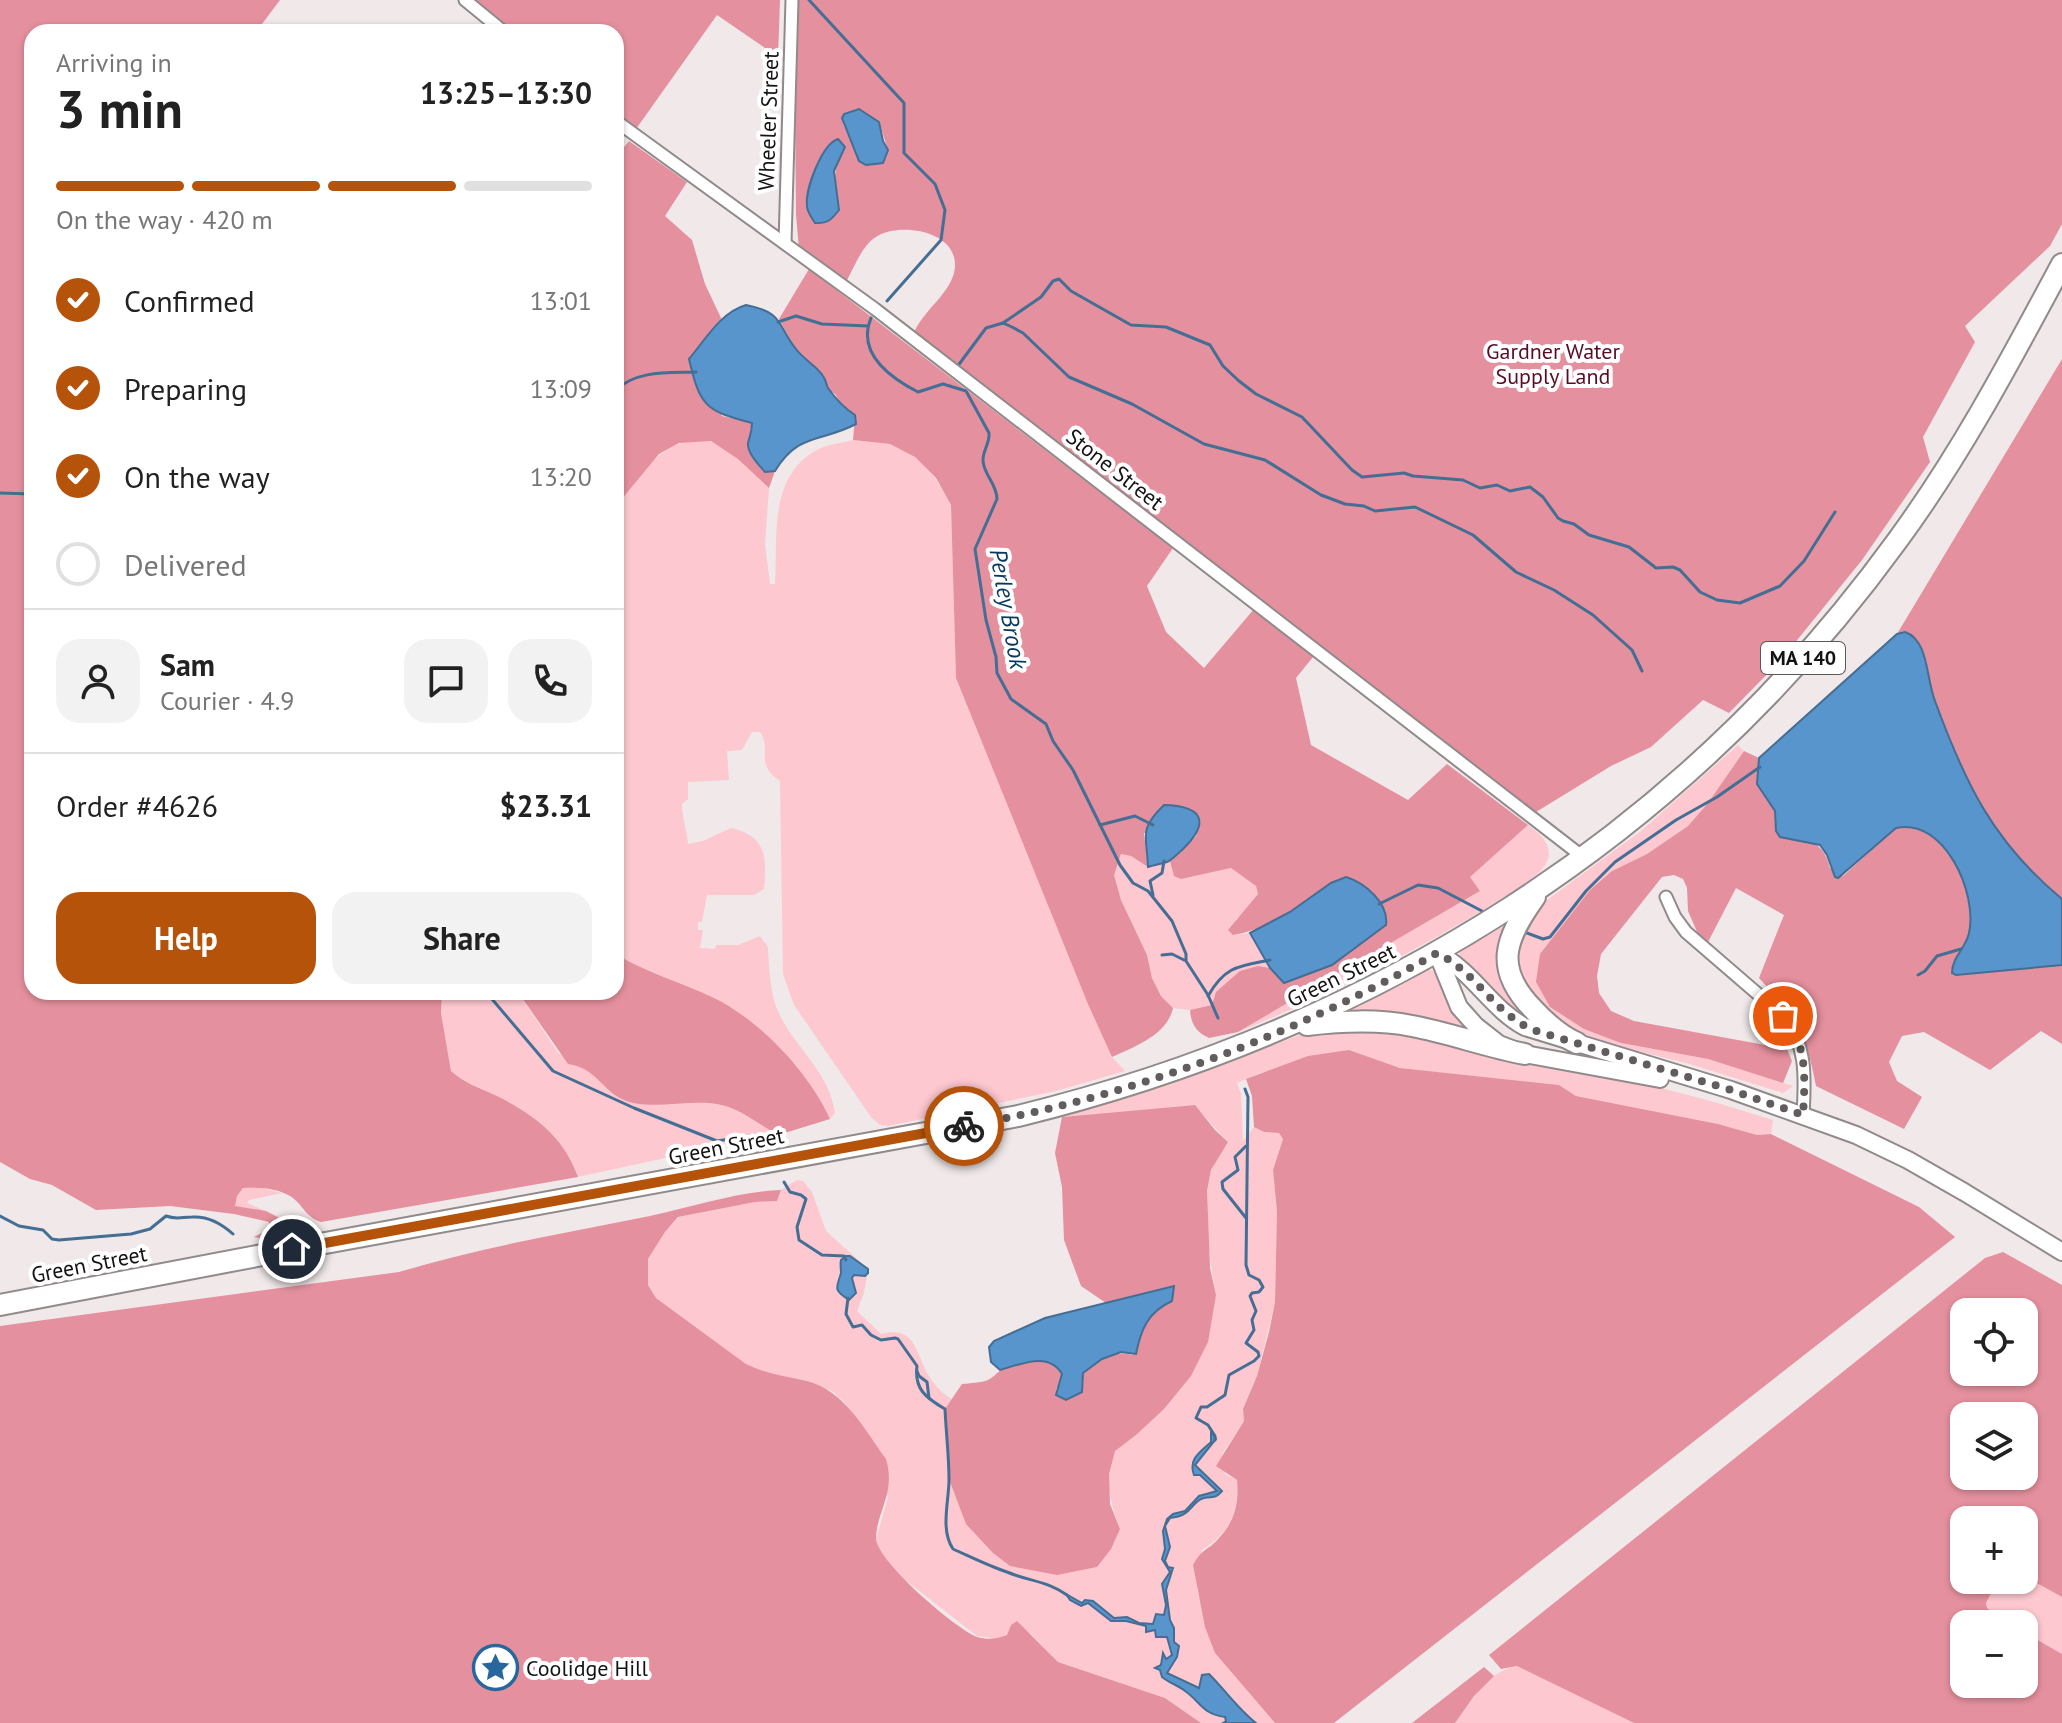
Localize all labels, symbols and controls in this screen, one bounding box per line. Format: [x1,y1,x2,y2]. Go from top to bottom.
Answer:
text: Arriving in [56,46,172,79]
street label: Wheeler Street [752,50,784,191]
text: 13:25–13:30 [420,73,592,112]
text: 3 min [56,75,183,142]
text: On the way · 420 m [56,203,273,236]
icon: check [56,278,100,322]
text: Confirmed [124,281,255,320]
text: 13:01 [530,284,592,317]
park label: Gardner Water Supply Land [1486,337,1620,390]
icon: check [56,366,100,410]
text: Preparing [124,369,247,408]
text: 13:09 [530,372,592,405]
street label: Stone Street [1061,422,1170,516]
icon: check [56,454,100,498]
text: On the way [124,457,270,496]
text: 13:20 [530,460,592,493]
text: Delivered [124,545,247,584]
water label: Perley Brook [983,546,1035,673]
button: person [56,639,140,723]
button: chat [404,639,488,723]
button: phone [508,639,592,723]
road number: MA 140 [1761,642,1845,674]
text: Sam [160,645,215,684]
text: Courier · 4.9 [160,684,294,717]
text: Order #4626 [56,786,218,825]
text: $23.31 [500,786,592,825]
button: Help [56,892,316,984]
button: Share [332,892,592,984]
street label: Green Street [1282,937,1400,1013]
pin [1749,982,1817,1050]
icon: bag [1761,994,1805,1038]
courier [924,1086,1004,1166]
icon: bike [942,1104,986,1148]
street label: Green Street [666,1121,787,1171]
pin [258,1215,326,1283]
icon: home [270,1227,314,1271]
street label: Green Street [29,1239,150,1289]
map controls [1950,1298,2038,1698]
button: locate [1950,1298,2038,1386]
button: layers [1950,1402,2038,1490]
button: + [1950,1506,2038,1594]
button: − [1950,1610,2038,1698]
place icon: Coolidge Hill [471,1644,519,1692]
place label: Coolidge Hill [526,1654,649,1682]

